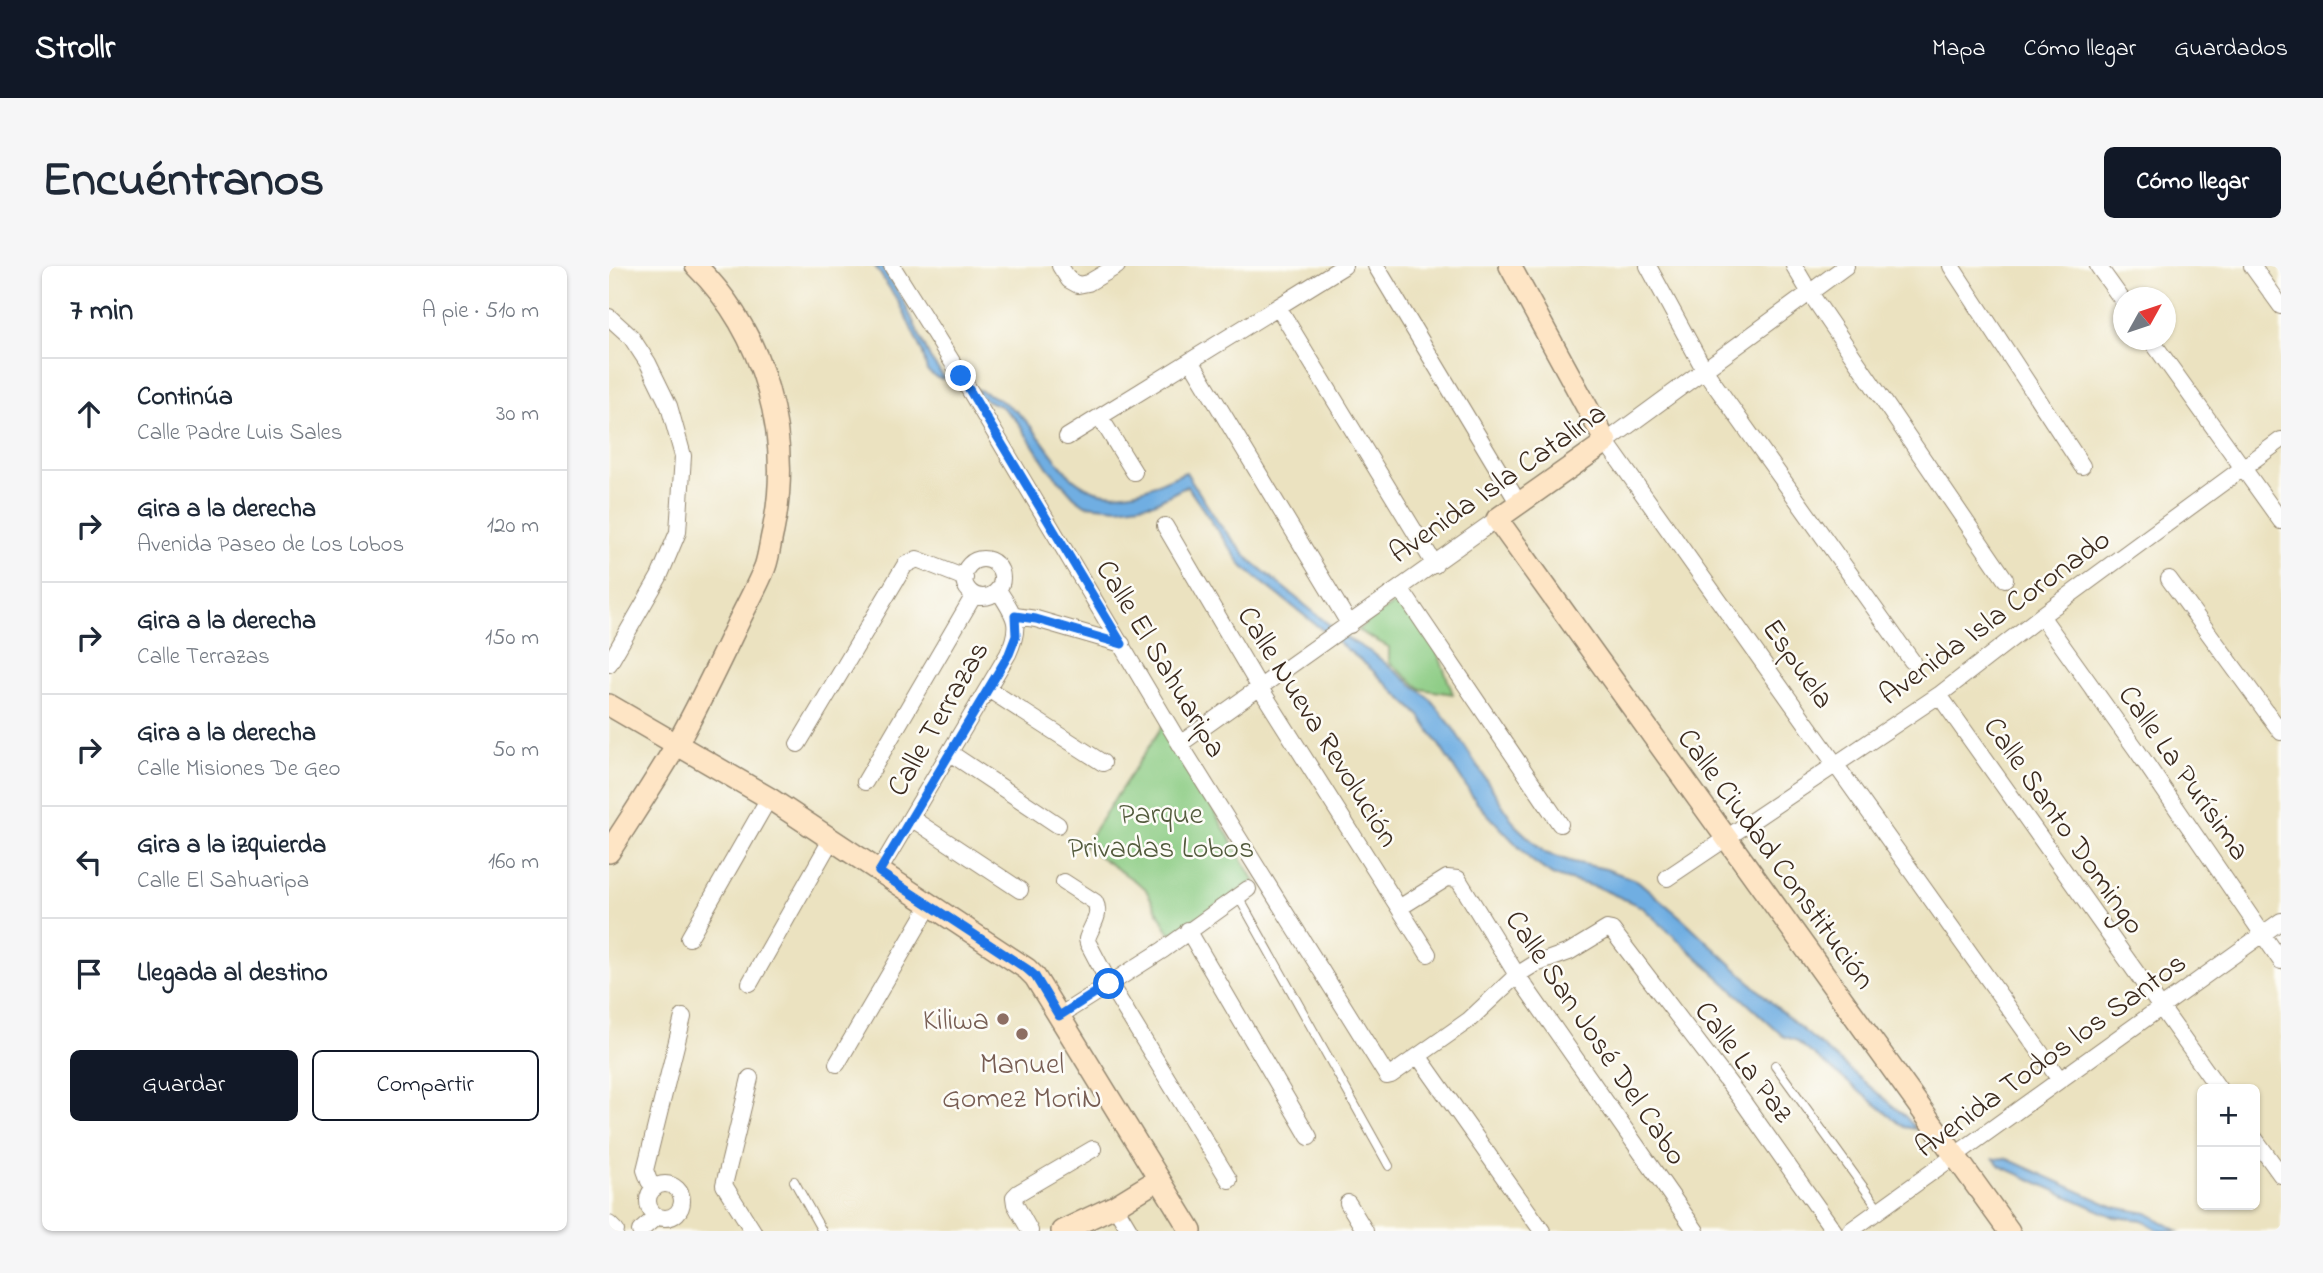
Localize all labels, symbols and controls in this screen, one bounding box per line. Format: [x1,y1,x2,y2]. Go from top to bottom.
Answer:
text: Strollr [35,25,115,73]
text: Mapa [1932,32,1985,67]
text: Cómo llegar [2023,32,2136,67]
text: Guardados [2174,32,2288,67]
text: Encuéntranos [42,146,324,218]
button: Cómo llegar [2104,147,2281,218]
north arrow [2113,287,2176,350]
text: 7 min [70,290,133,334]
text: A pie · 510 m [422,295,539,328]
route end [945,360,976,391]
text: Continúa [137,379,233,417]
street label: Avenida Isla Catalina [1381,393,1616,576]
icon: ahead [70,395,108,433]
text: 30 m [496,398,539,431]
text: Calle Padre Luis Sales [137,417,343,450]
text: Gira a la derecha [137,491,316,529]
icon: right [70,507,108,545]
text: 120 m [487,510,539,543]
street label: Avenida Isla Coronado [1871,519,2121,718]
text: Avenida Paseo de Los Lobos [137,529,404,562]
street label: Calle El Sahuaripa [1083,552,1236,767]
street label: Calle Nueva Revolución [1224,598,1409,857]
text: Gira a la derecha [137,603,316,641]
street label: Espuela [1749,611,1844,719]
icon: right [70,619,108,657]
text: 150 m [485,622,539,655]
street label: Calle Terrazas [877,634,1002,805]
text: Calle Terrazas [137,641,270,674]
street label: Calle La Purísima [2105,677,2260,871]
street label: Calle Santo Domingo [1971,709,2154,945]
text: Gira a la derecha [137,715,316,753]
street label: Calle Ciudad Constitución [1665,720,1885,1000]
icon: right [70,731,108,769]
text: 50 m [492,734,539,767]
text: Calle Misiones De Geo [137,753,340,786]
park label: Parque Privadas Lobos [1068,794,1254,872]
text: Gira a la izquierda [137,827,326,865]
icon: left [70,843,108,881]
text: 160 m [488,846,539,879]
text: Calle El Sahuaripa [137,865,309,898]
street label: Calle San José Del Cabo [1492,902,1697,1175]
street label: Avenida Todos los Santos [1907,943,2197,1170]
icon: arrive [70,955,108,993]
text: Llegada al destino [137,955,328,993]
route start [1093,968,1124,999]
street label: Calle La Paz [1682,993,1803,1133]
place label: Kiliwa [923,1000,989,1044]
marker: Kiliwa [995,1011,1011,1027]
marker: Manuel Gomez MoriN [1014,1026,1030,1042]
place label: Manuel Gomez MoriN [942,1044,1102,1122]
button: Guardar [70,1050,298,1121]
button: Compartir [312,1050,539,1121]
map controls [2197,1084,2260,1210]
button: + [2197,1084,2260,1147]
button: − [2197,1147,2260,1210]

